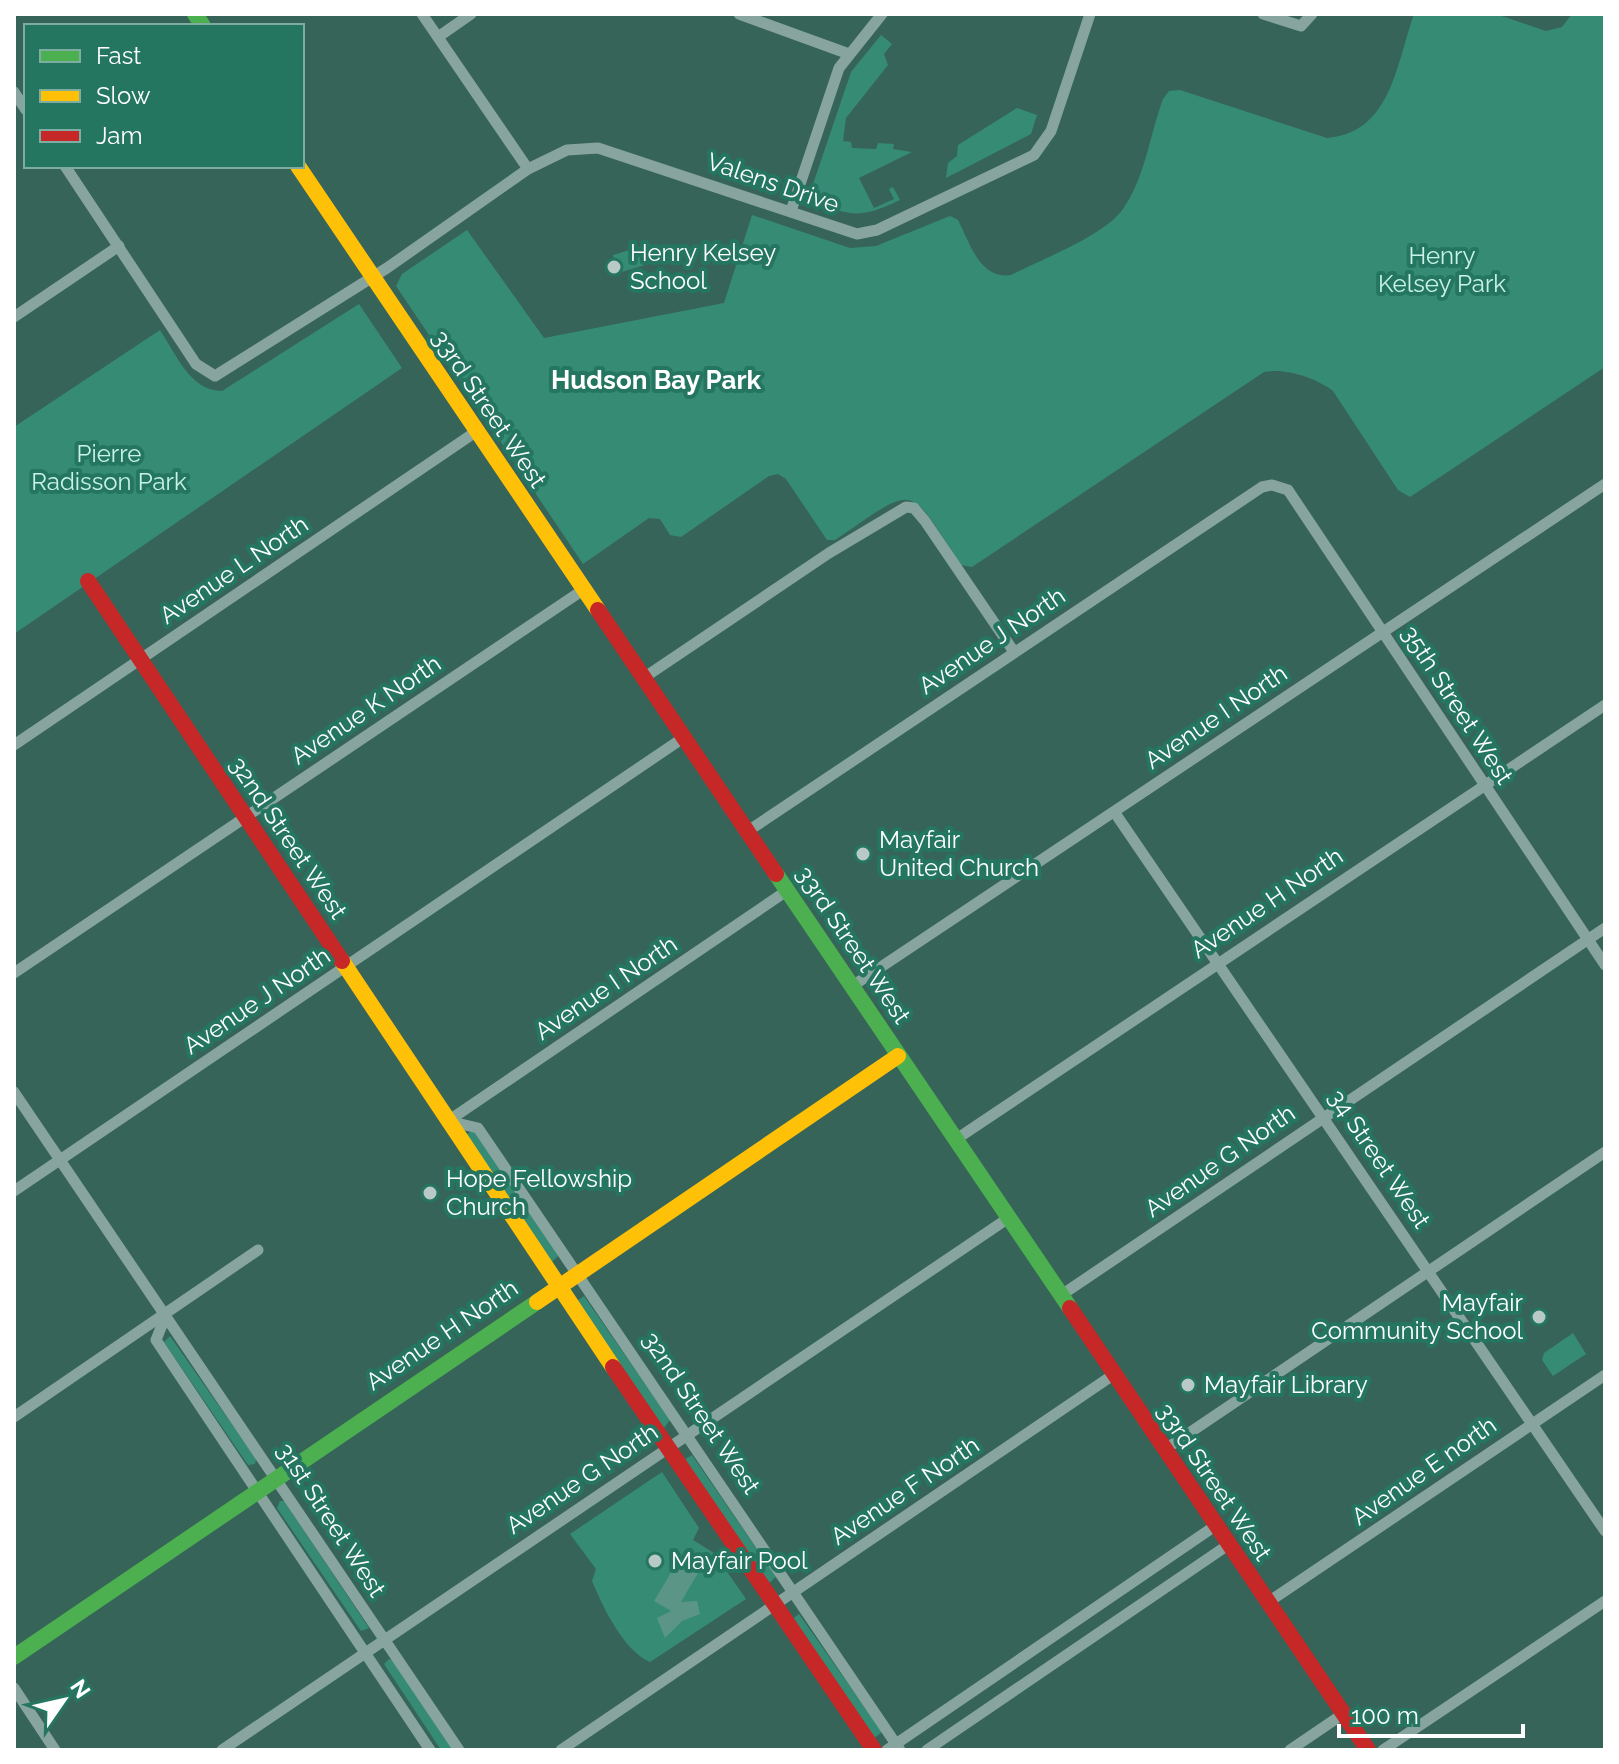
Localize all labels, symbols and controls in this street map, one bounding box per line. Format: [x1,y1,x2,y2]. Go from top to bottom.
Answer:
legend [24,24,304,168]
text: Fast [96,41,141,70]
text: Slow [96,81,151,110]
text: Jam [96,121,142,150]
street label: Valens Drive [703,146,843,219]
place label: Henry Kelsey School [630,238,776,295]
park label: Henry Kelsey Park [1378,241,1506,298]
marker: Henry Kelsey School [605,258,623,276]
street label: 33rd Street West [426,324,553,493]
district label: Hudson Bay Park [551,365,762,395]
park label: Pierre Radisson Park [31,439,187,496]
street label: Avenue L North [154,509,313,630]
street label: Avenue J North [913,581,1070,700]
street label: 35th Street West [1395,620,1519,789]
street label: Avenue K North [285,649,446,770]
street label: Avenue I North [1139,658,1292,775]
street label: 32nd Street West [223,751,353,924]
place label: Mayfair United Church [879,825,1039,882]
street label: Avenue H North [1185,841,1348,964]
marker: Mayfair United Church [854,845,872,863]
street label: 33rd Street West [790,860,917,1029]
street label: Avenue I North [529,929,682,1046]
street label: Avenue J North [178,941,335,1060]
street label: 34 Street West [1322,1084,1436,1234]
street label: Avenue G North [1139,1098,1300,1223]
place label: Hope Fellowship Church [446,1164,632,1221]
marker: Hope Fellowship Church [421,1184,439,1202]
street label: Avenue H North [360,1273,523,1396]
place label: Mayfair Community School [1311,1288,1524,1345]
marker: Mayfair Community School [1530,1308,1548,1326]
street label: 32nd Street West [636,1326,766,1499]
place label: Mayfair Library [1204,1370,1368,1399]
marker: Mayfair Library [1179,1376,1197,1394]
street label: 33rd Street West [1151,1397,1278,1566]
street label: Avenue E north [1346,1410,1502,1531]
street label: Avenue G North [500,1417,663,1540]
street label: Avenue F North [825,1430,985,1551]
street label: 31st Street West [271,1437,392,1602]
place label: Mayfair Pool [671,1546,808,1575]
marker: Mayfair Pool [646,1552,664,1570]
north arrow [24,1660,104,1740]
text: N [65,1675,96,1703]
scale bar [1339,1688,1523,1738]
text: 100 m [1351,1701,1419,1730]

